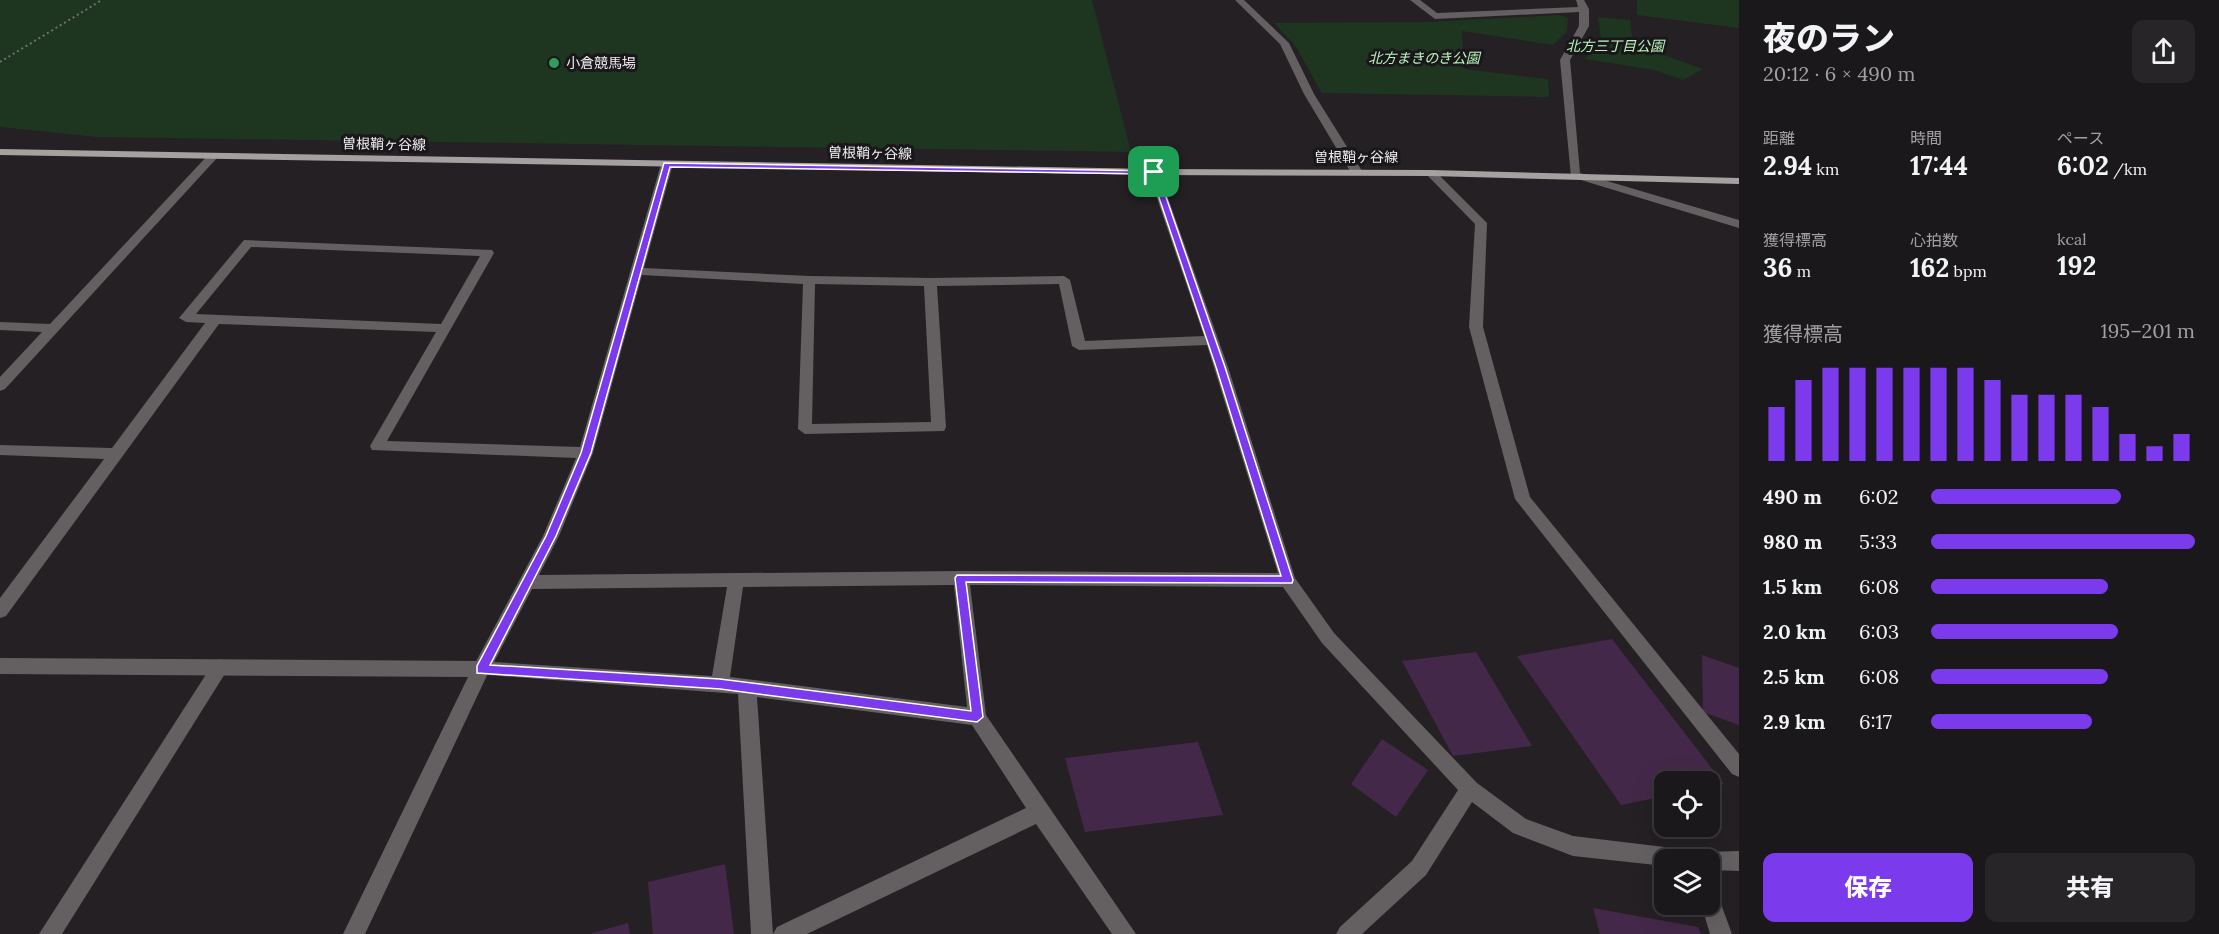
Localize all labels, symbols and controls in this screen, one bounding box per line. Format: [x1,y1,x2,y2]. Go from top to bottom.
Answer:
text: 夜のラン [1763,17,1895,59]
button: share [2132,20,2195,83]
park label: 北方三丁目公園 [1566,37,1666,55]
park label: 北方まきのき公園 [1368,49,1482,67]
place label: 小倉競馬場 [566,54,636,72]
marker: 小倉競馬場 [547,56,561,70]
text: 20:12 · 6 × 490 m [1763,61,1915,86]
text: 距離 [1763,128,1795,148]
text: 時間 [1910,128,1942,148]
text: ペース [2057,128,2104,148]
street label: 曽根鞘ヶ谷線 [342,134,426,154]
street label: 曽根鞘ヶ谷線 [828,143,912,163]
pin [1128,146,1179,197]
street label: 曽根鞘ヶ谷線 [1314,148,1398,166]
text: 2.94 [1763,149,1812,182]
text: 17:44 [1910,149,1968,182]
text: 6:02 [2057,149,2109,182]
icon: arrive [1137,155,1170,188]
text: km [1812,159,1839,179]
text: /km [2109,159,2147,179]
text: kcal [2057,229,2087,249]
text: 獲得標高 [1763,230,1827,250]
text: 心拍数 [1910,230,1958,250]
text: 192 [2057,249,2096,282]
text: 36 [1763,251,1793,284]
text: 162 [1910,251,1949,284]
text: m [1793,261,1811,281]
text: bpm [1949,261,1987,281]
text: 195–201 m [2101,318,2195,343]
text: 獲得標高 [1763,321,1843,346]
text: 490 m [1763,484,1822,509]
text: 6:02 [1859,484,1899,509]
text: 980 m [1763,529,1822,554]
text: 5:33 [1859,529,1897,554]
text: 1.5 km [1763,574,1822,599]
text: 6:08 [1859,574,1899,599]
text: 2.0 km [1763,619,1826,644]
text: 6:03 [1859,619,1899,644]
text: 2.5 km [1763,664,1825,689]
text: 6:08 [1859,664,1899,689]
text: 2.9 km [1763,709,1825,734]
text: 6:17 [1859,709,1892,734]
map controls [1654,771,1720,915]
button: locate [1654,771,1720,837]
button: layers [1654,849,1720,915]
button: 保存 [1763,853,1973,922]
button: 共有 [1985,853,2195,922]

